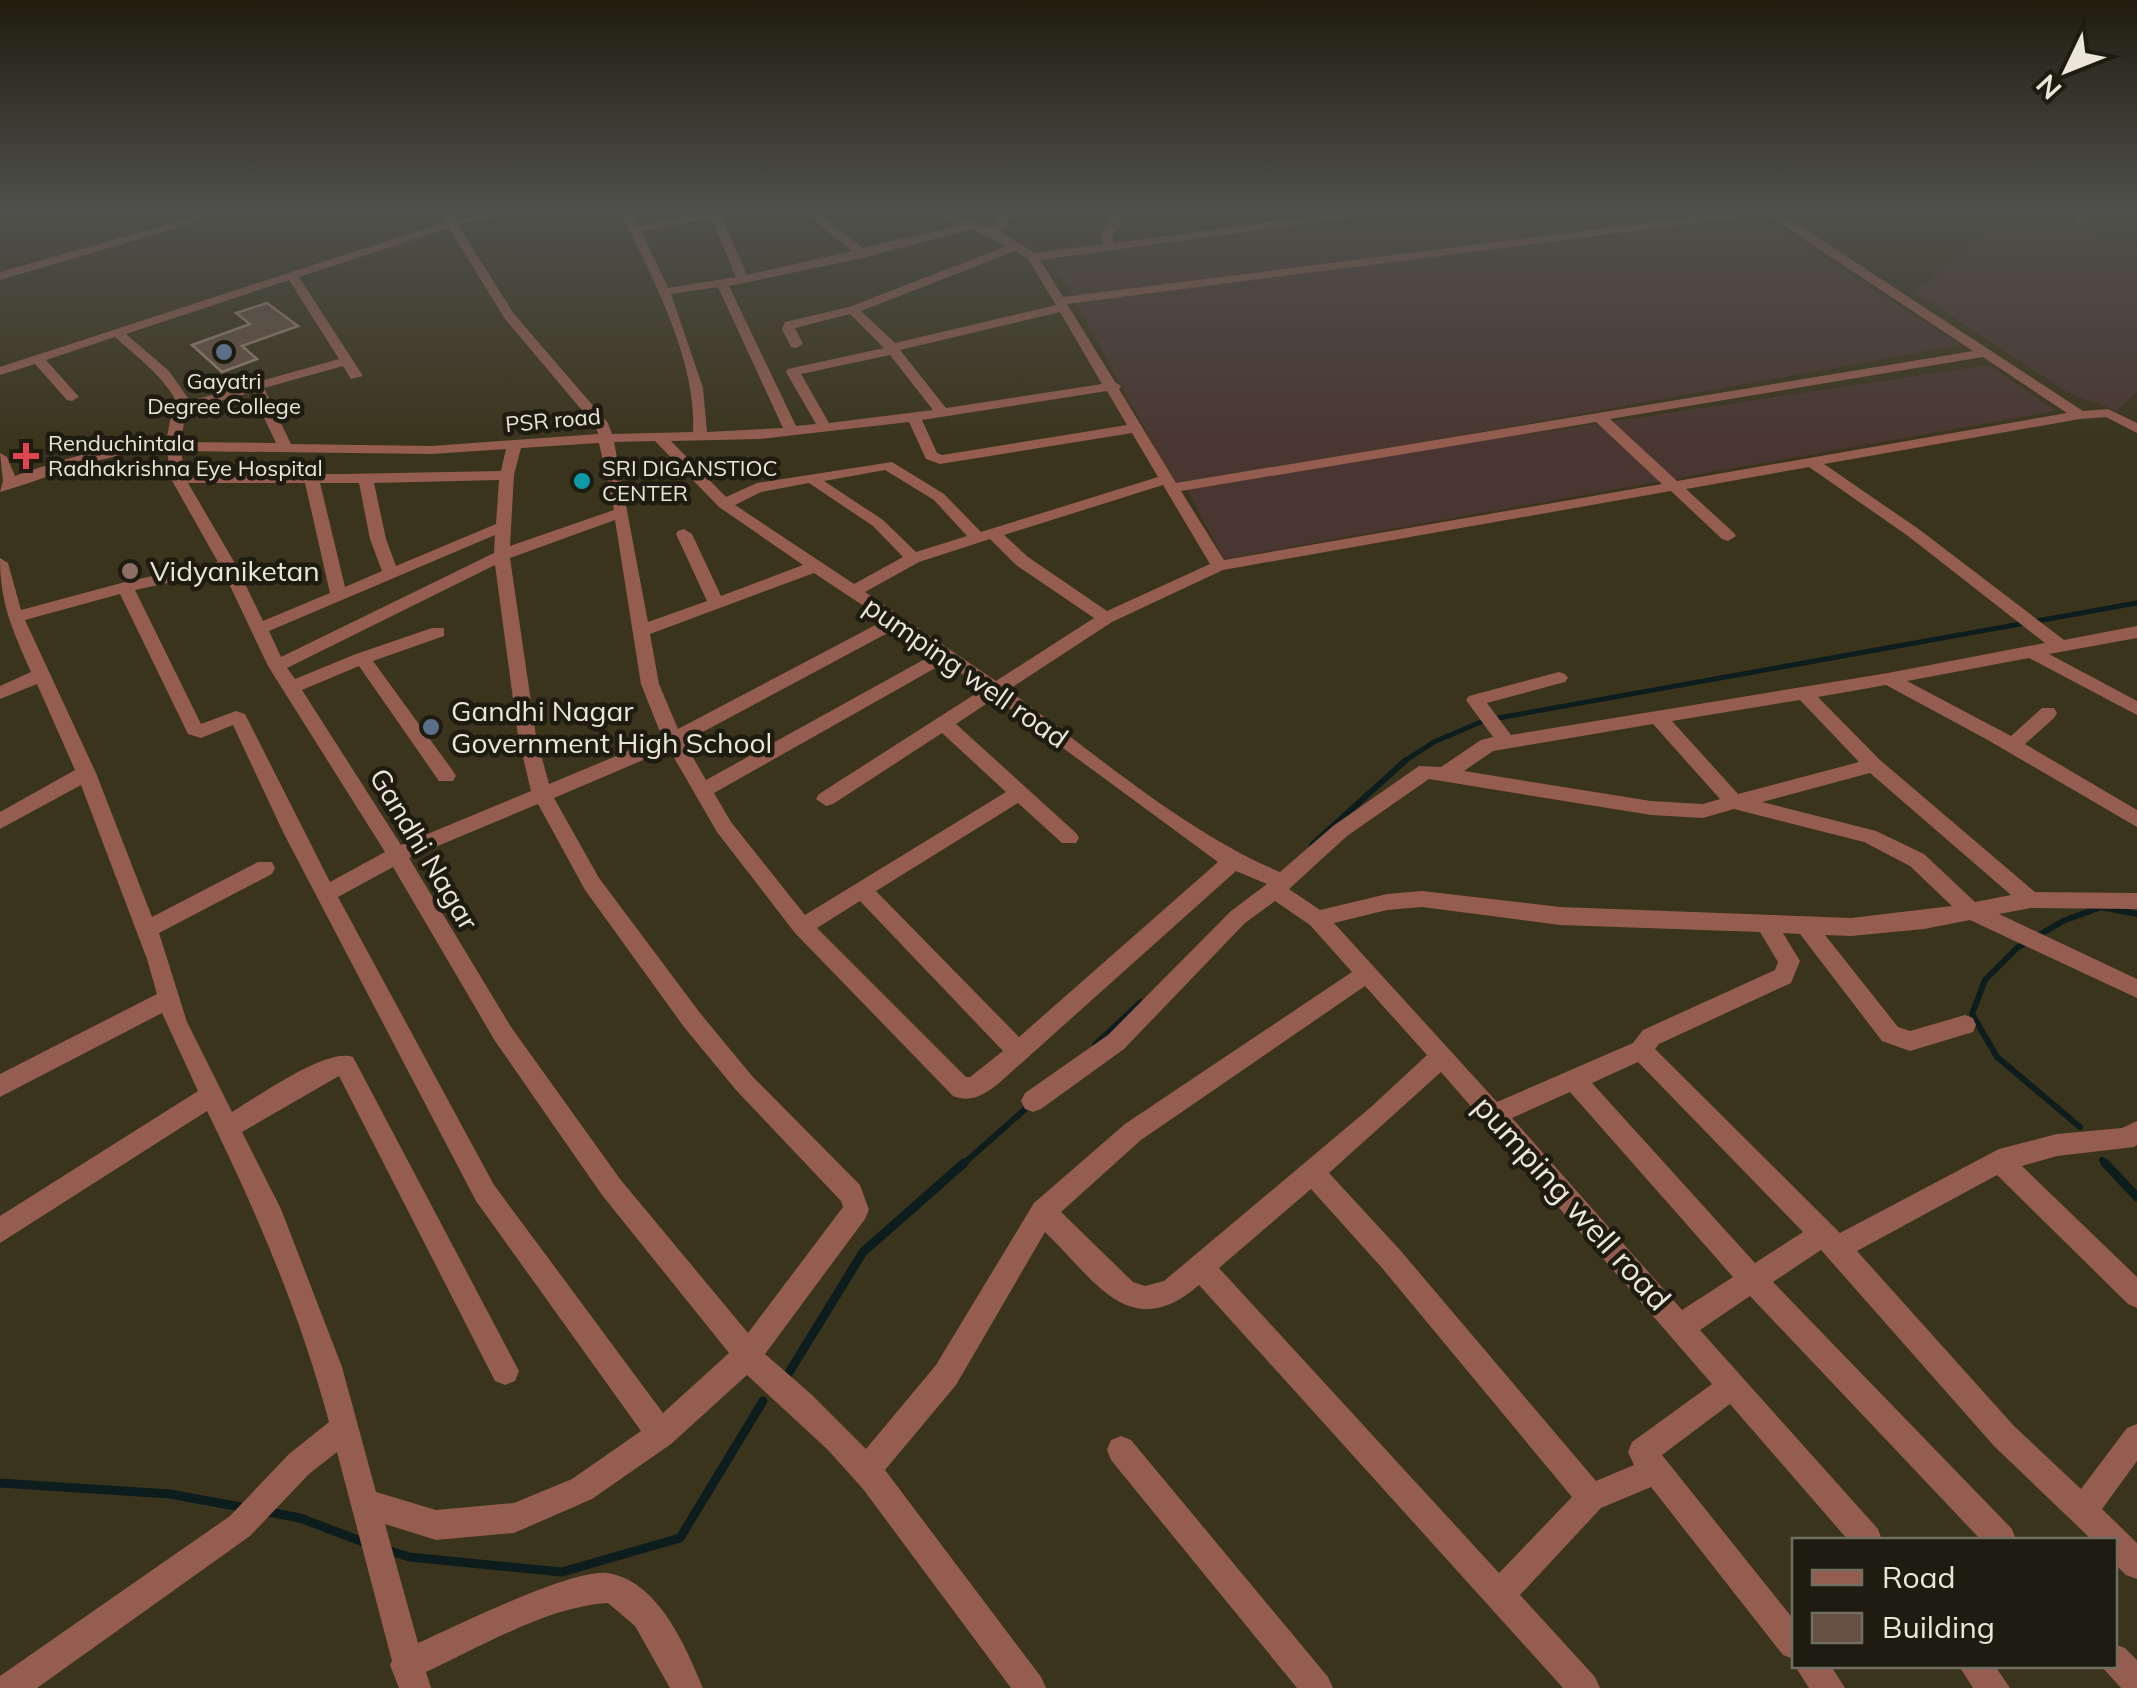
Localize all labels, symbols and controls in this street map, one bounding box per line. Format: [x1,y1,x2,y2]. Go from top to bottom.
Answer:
north arrow [2017,20,2117,120]
text: N [2028,68,2068,107]
marker: Gayatri Degree College [213,341,235,363]
place label: Gayatri Degree College [147,367,301,420]
street label: PSR road [504,402,602,438]
place label: Renduchintala Radhakrishna Eye Hospital [48,429,323,482]
marker: Renduchintala Radhakrishna Eye Hospital [13,443,39,469]
place label: SRI DIGANSTIOC CENTER [602,454,778,507]
marker: SRI DIGANSTIOC CENTER [571,470,593,492]
place label: Vidyaniketan [150,553,320,588]
marker: Vidyaniketan [119,560,141,582]
street label: pumping well road [857,588,1075,755]
place label: Gandhi Nagar Government High School [451,693,772,760]
marker: Gandhi Nagar Government High School [420,716,442,738]
street label: Gandhi Nagar [362,762,487,937]
street label: pumping well road [1466,1087,1680,1318]
legend [1792,1538,2117,1668]
text: Road [1882,1558,1956,1596]
text: Building [1882,1608,1995,1646]

